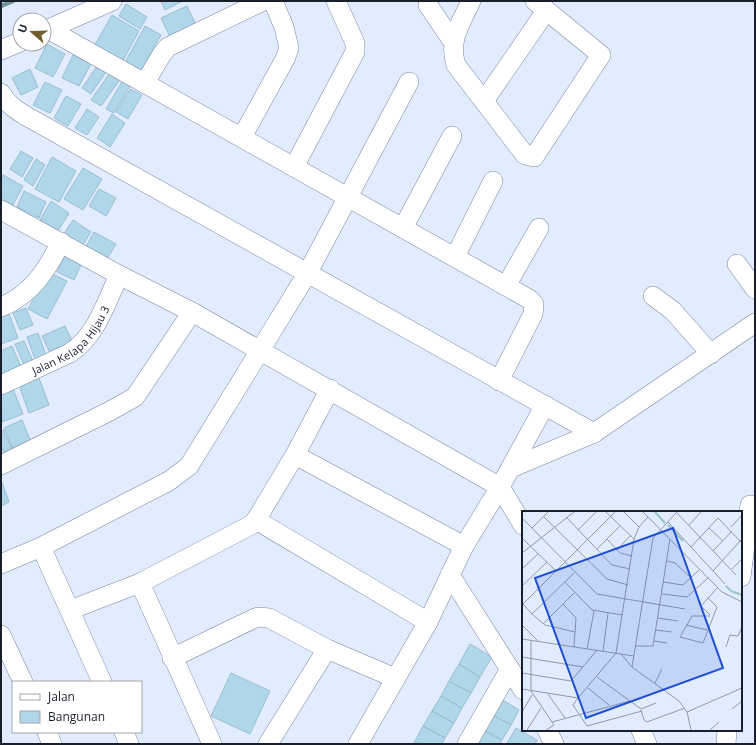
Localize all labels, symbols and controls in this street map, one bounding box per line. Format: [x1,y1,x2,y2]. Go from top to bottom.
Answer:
north arrow [12,12,52,52]
text: U [14,22,31,35]
street label: Jalan Kelapa Hijau 3 [28,303,112,378]
inset map [522,511,742,731]
legend [12,681,142,733]
text: Jalan [47,688,75,705]
text: Bangunan [48,708,105,725]

